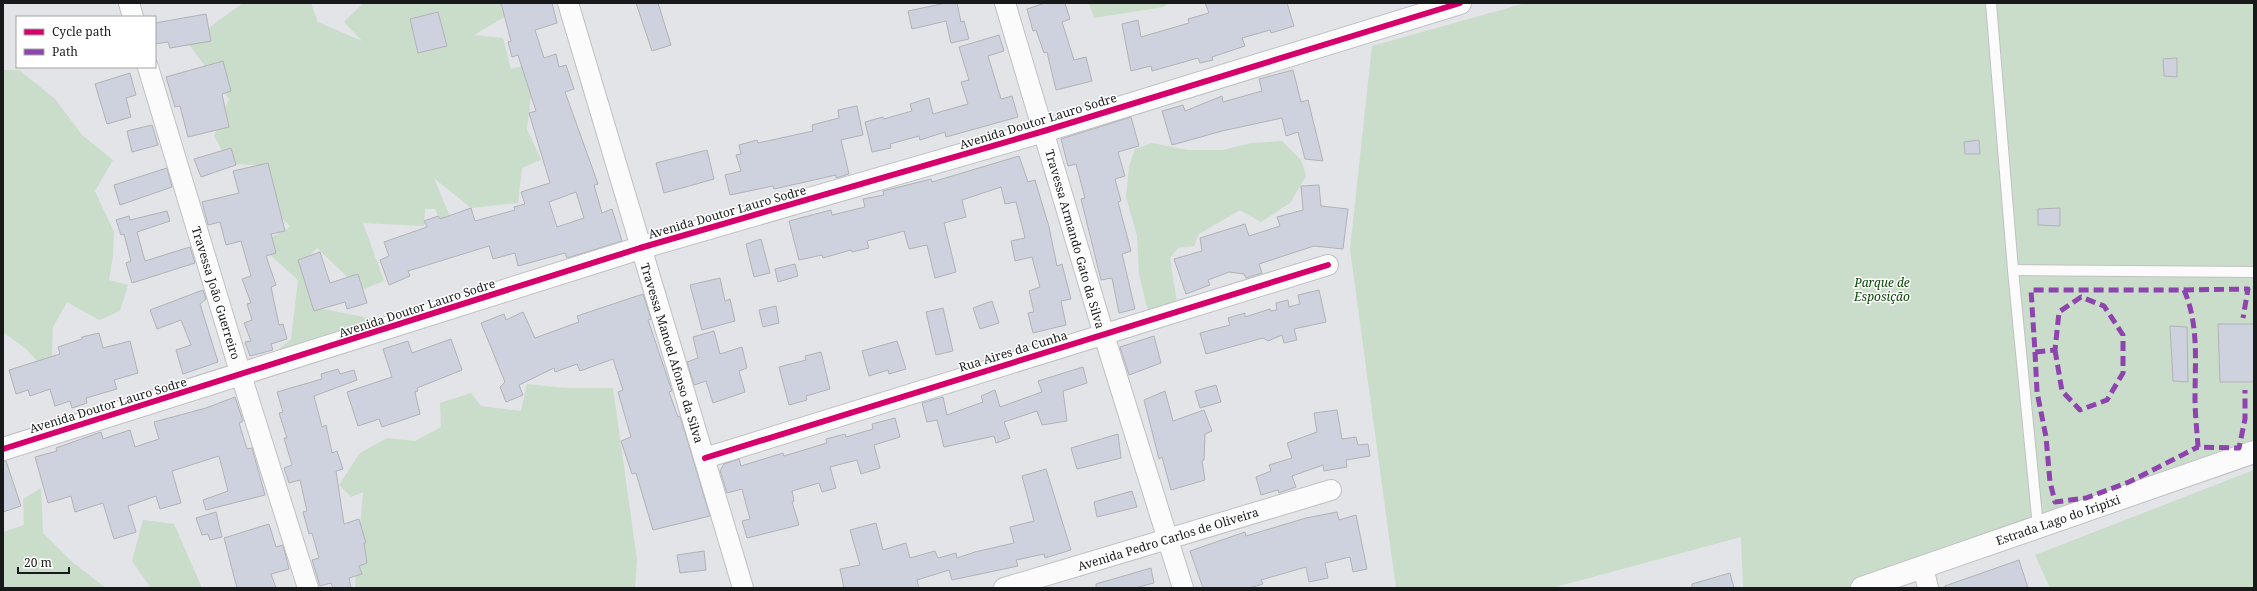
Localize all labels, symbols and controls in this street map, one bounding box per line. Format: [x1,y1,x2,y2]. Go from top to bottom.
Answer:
legend [16,16,156,68]
text: Cycle path [52,23,112,40]
text: Path [52,43,78,60]
street label: Avenida Doutor Lauro Sodre [957,89,1119,153]
street label: Travessa Armando Gato da Silva [1041,147,1109,331]
street label: Avenida Doutor Lauro Sodre [646,181,808,243]
street label: Travessa João Guerreiro [188,224,244,362]
street label: Travessa Manoel Afonso da Silva [636,261,708,445]
park label: Parque de Esposição [1853,274,1910,305]
street label: Avenida Doutor Lauro Sodre [337,275,497,341]
street label: Rua Aires da Cunha [957,326,1070,376]
street label: Avenida Doutor Lauro Sodre [27,373,189,437]
street label: Estrada Lago do Iripixi [1994,491,2123,549]
street label: Avenida Pedro Carlos de Oliveira [1075,503,1261,575]
scale bar [18,549,69,575]
text: 20 m [24,554,52,571]

